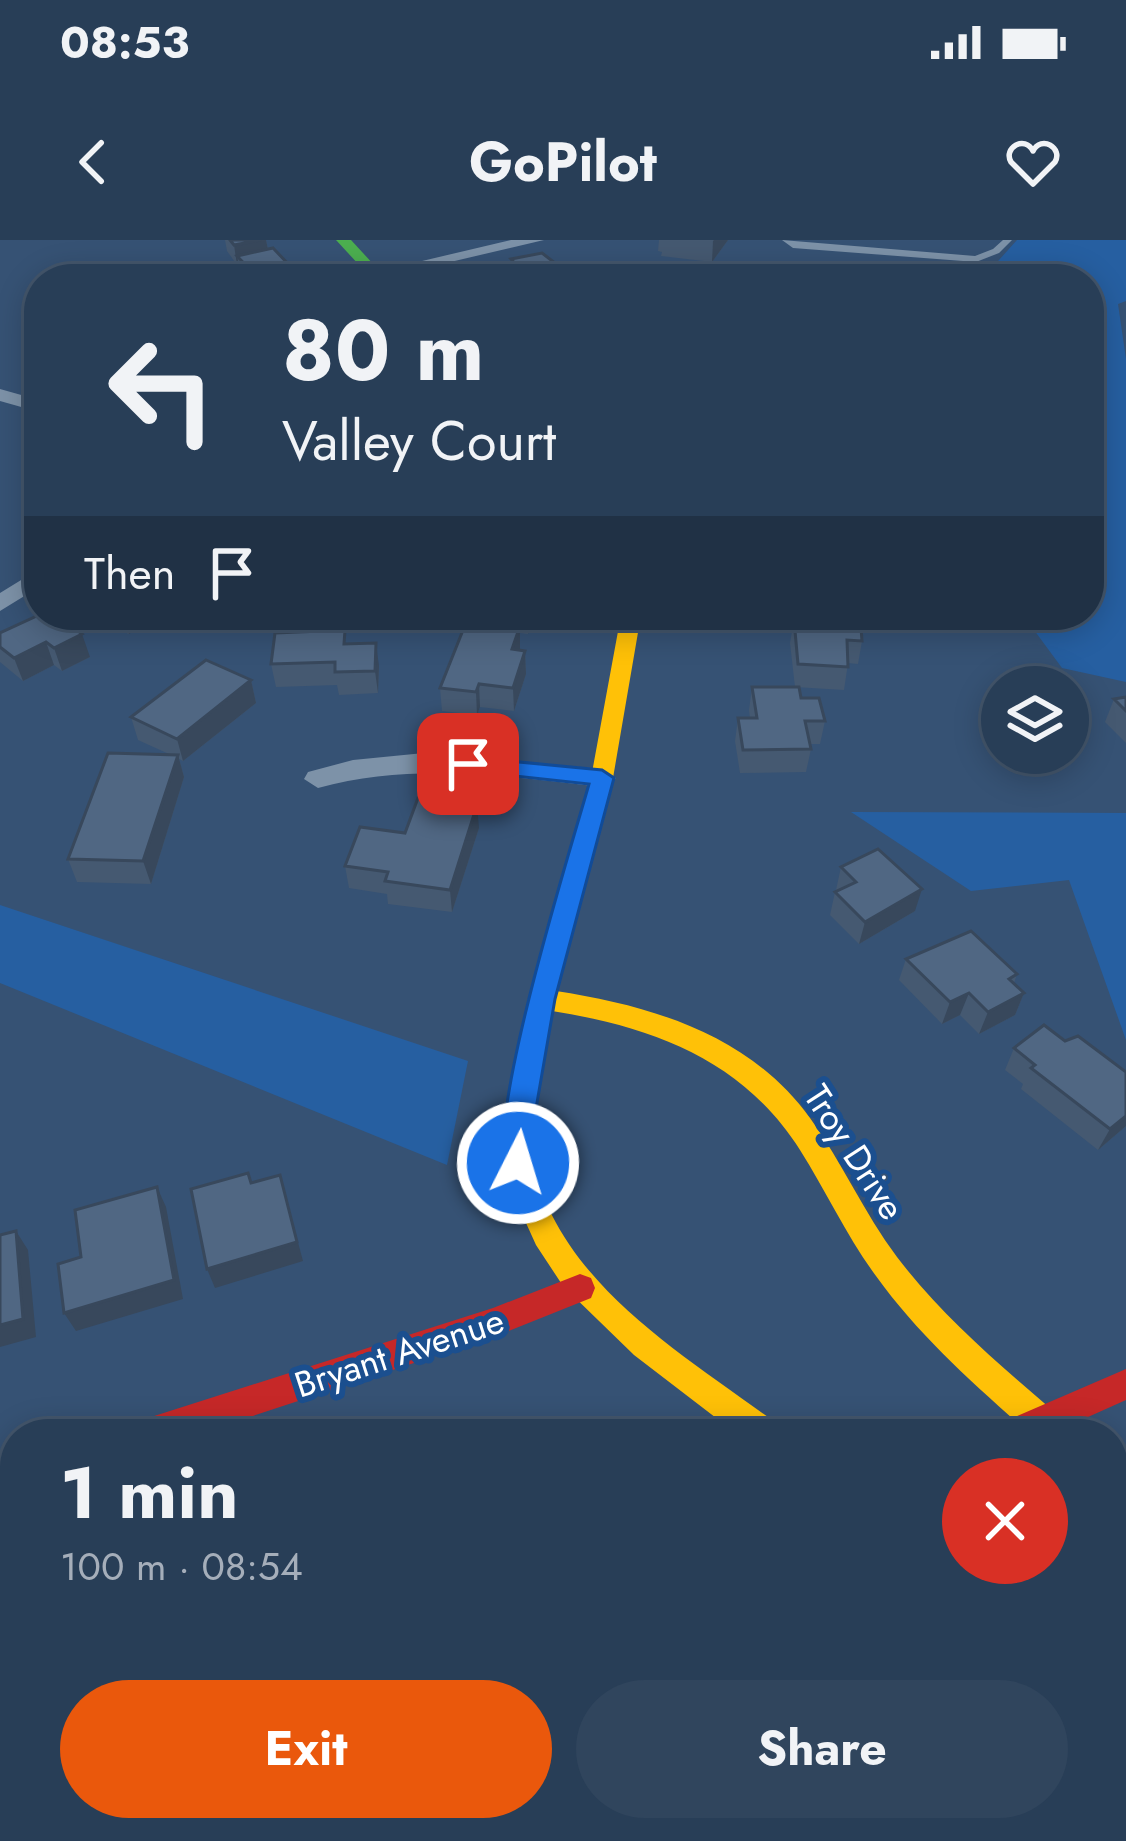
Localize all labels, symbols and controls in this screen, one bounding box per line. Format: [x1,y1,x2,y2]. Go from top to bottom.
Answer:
text: 08:53 [60,10,189,75]
text: GoPilot [469,123,657,201]
icon: back [60,129,126,195]
icon: heart [1000,129,1066,195]
text: 80 m [282,290,484,412]
icon: left [84,312,240,468]
text: Valley Court [282,402,556,480]
icon: arrive [199,540,265,606]
text: Then [84,541,175,606]
map controls [981,666,1089,774]
button: layers [981,666,1089,774]
pin [417,713,519,815]
icon: arrive [435,731,501,797]
street label: Troy Drive [792,1074,918,1230]
position arrow [455,1100,581,1226]
street label: Bryant Avenue [288,1294,510,1410]
text: 1 min [60,1441,239,1545]
button: close [942,1458,1068,1584]
text: 100 m · 08:54 [60,1538,303,1595]
button: Exit [60,1680,552,1818]
button: Share [576,1680,1068,1818]

